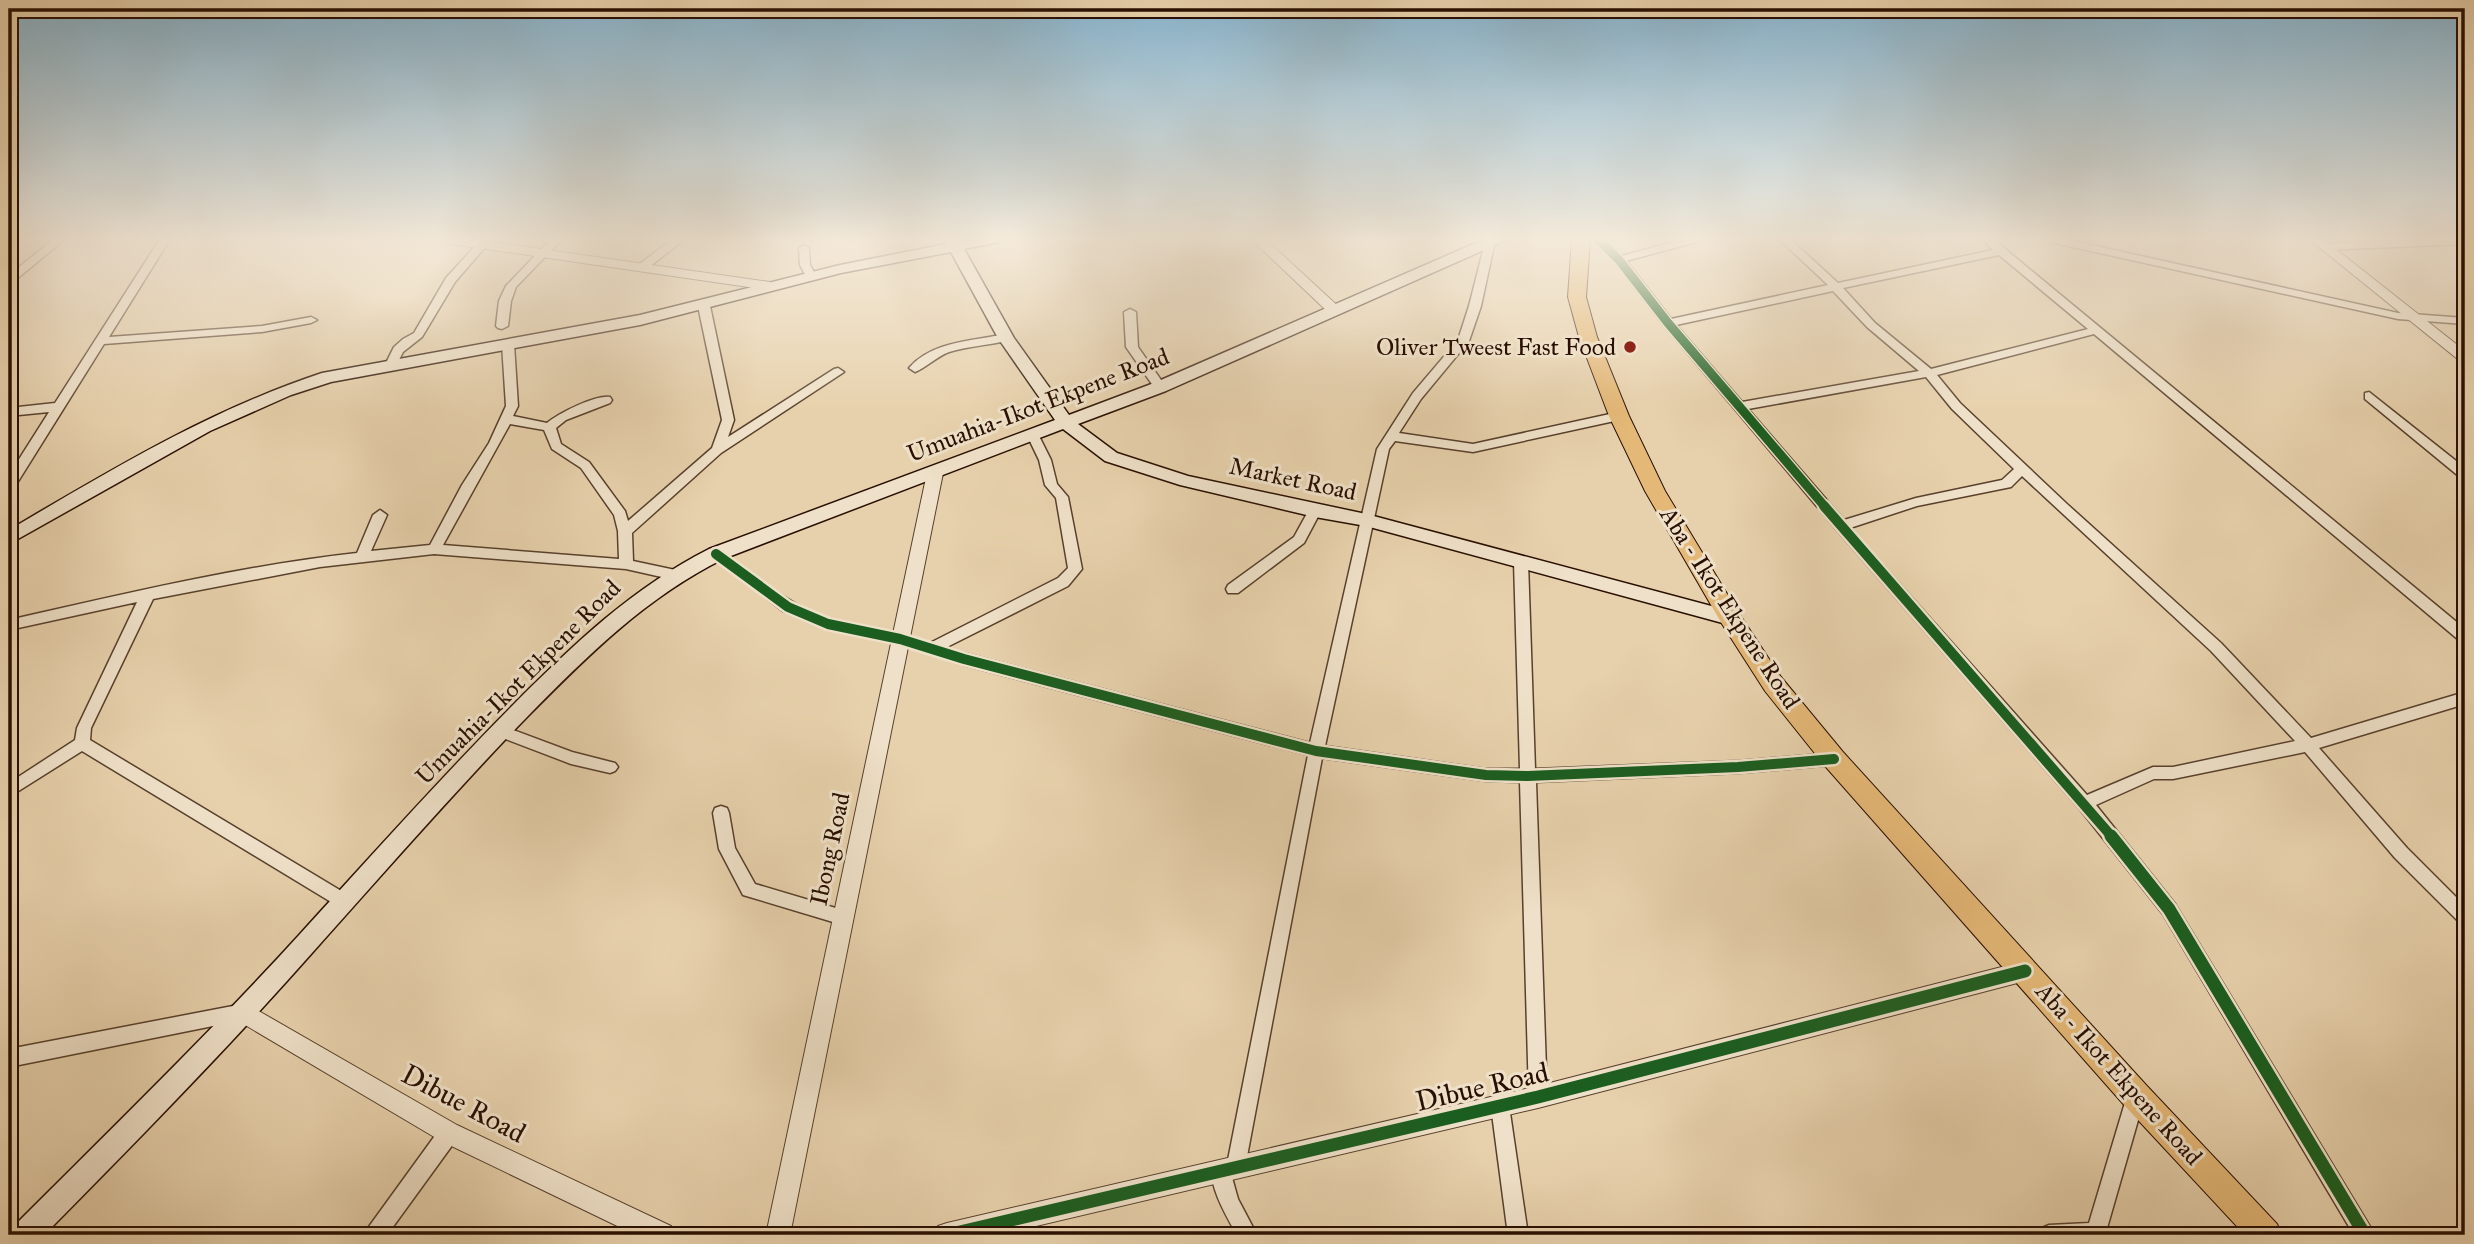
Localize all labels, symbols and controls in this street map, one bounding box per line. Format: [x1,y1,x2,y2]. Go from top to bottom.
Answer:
place label: Oliver Tweest Fast Food [1376,332,1616,362]
marker: Oliver Tweest Fast Food [1622,339,1638,355]
street label: Umuahia-Ikot Ekpene Road [903,341,1173,469]
street label: Market Road [1227,451,1359,507]
street label: Aba - Ikot Ekpene Road [1653,500,1807,715]
street label: Umuahia-Ikot Ekpene Road [409,573,627,791]
street label: Ibong Road [803,790,857,908]
street label: Aba - Ikot Ekpene Road [2029,976,2209,1171]
street label: Dibue Road [1412,1054,1552,1119]
street label: Dibue Road [396,1056,532,1151]

